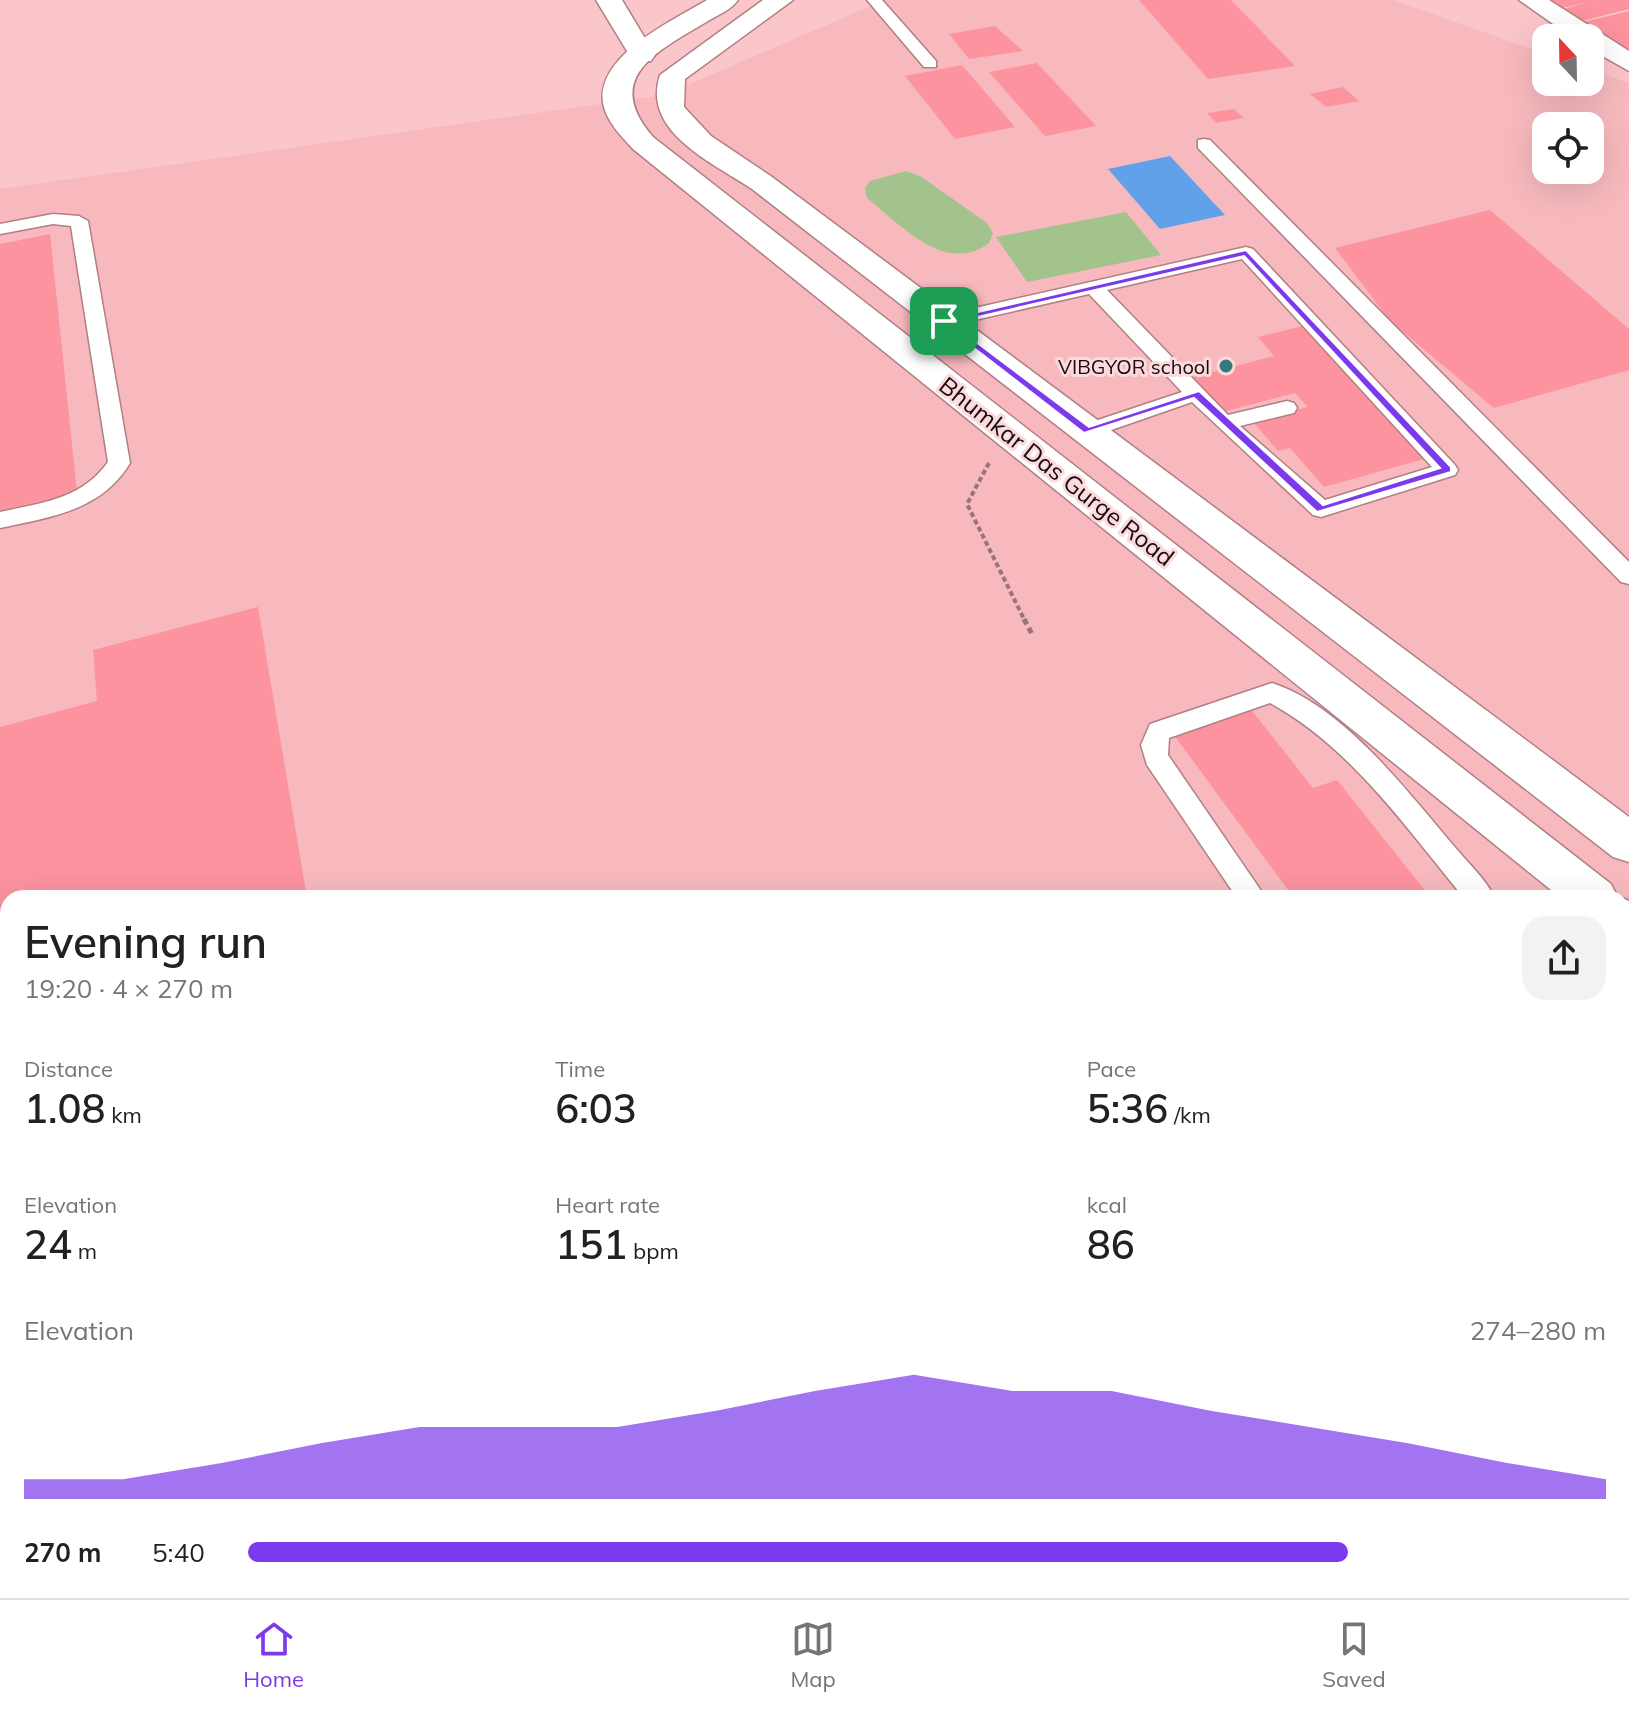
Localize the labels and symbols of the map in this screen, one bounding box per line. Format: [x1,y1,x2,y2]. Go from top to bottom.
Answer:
north arrow [1532,24,1604,96]
pin [910,287,978,355]
place label: VIBGYOR school [1058,354,1210,379]
marker: VIBGYOR school [1217,357,1235,375]
street label: Bhumkar Das Gurge Road [934,370,1180,572]

